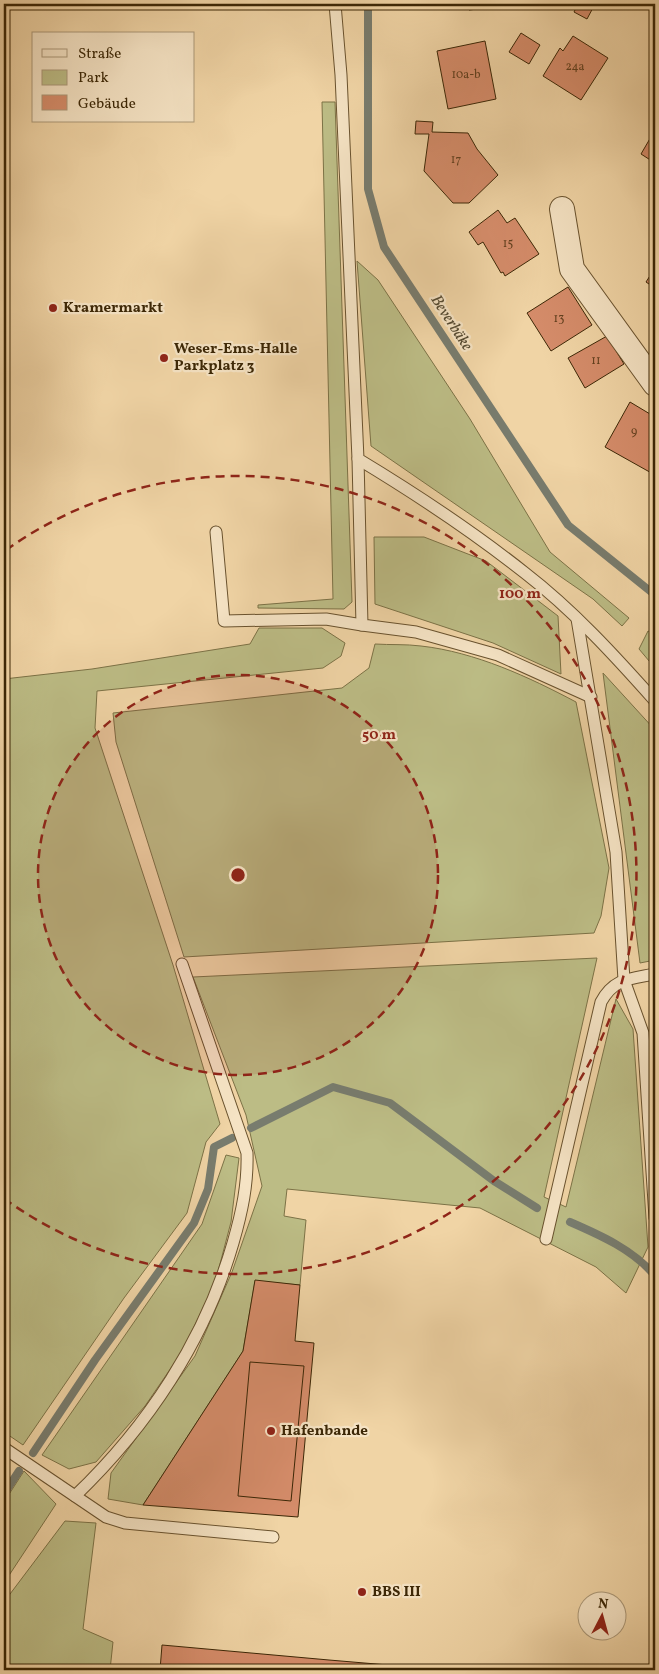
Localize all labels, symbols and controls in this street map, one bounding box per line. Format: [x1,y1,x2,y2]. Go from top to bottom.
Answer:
legend [32,32,195,122]
text: Straße [78,44,121,65]
house number: 24a [565,59,585,75]
house number: 10a-b [451,67,481,83]
text: Park [78,68,109,89]
text: Gebäude [78,94,136,115]
house number: 17 [451,152,461,168]
house number: 15 [503,236,513,252]
water label: Beverbäke [425,291,477,355]
place label: Kramermarkt [63,298,163,319]
marker: Kramermarkt [47,302,59,314]
house number: 13 [554,311,564,327]
place label: Weser-Ems-Halle Parkplatz 3 [174,339,298,377]
marker: Weser-Ems-Halle Parkplatz 3 [158,352,170,364]
house number: 11 [591,353,601,369]
house number: 9 [631,424,637,440]
text: 100 m [499,584,542,605]
text: 50 m [362,725,396,746]
centre of rings [229,866,247,884]
place label: Hafenbande [281,1421,368,1442]
marker: Hafenbande [265,1425,277,1437]
place label: BBS III [372,1582,421,1603]
marker: BBS III [356,1586,368,1598]
north arrow [576,1592,626,1642]
text: N [597,1595,609,1615]

